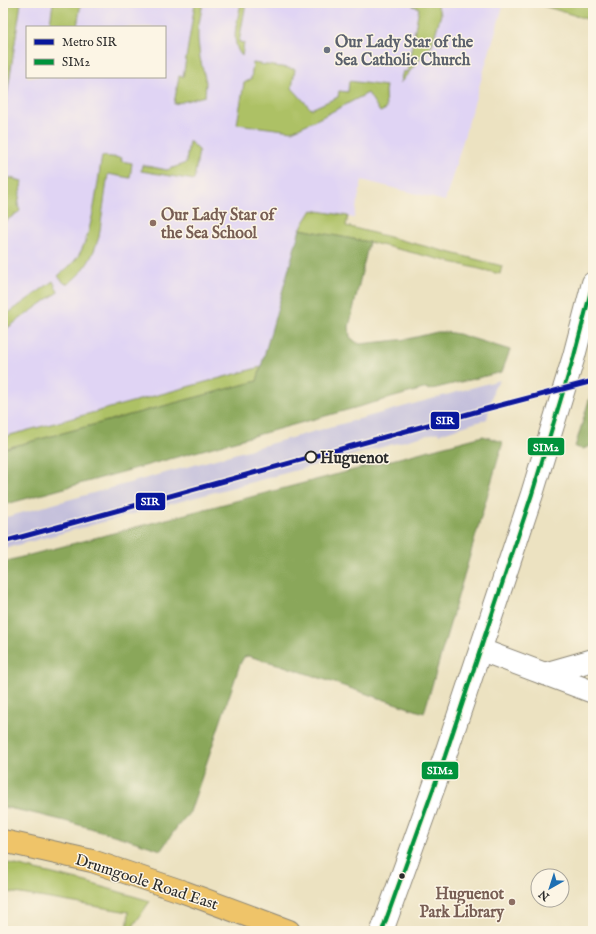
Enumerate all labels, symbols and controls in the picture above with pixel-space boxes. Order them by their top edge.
legend [26,26,166,78]
place label: Our Lady Star of the Sea Catholic Church [335,33,474,71]
text: Metro SIR [62,35,118,50]
marker: Our Lady Star of the Sea Catholic Church [322,45,332,55]
text: SIM2 [62,55,91,70]
place label: Our Lady Star of the Sea School [160,206,278,244]
marker: Our Lady Star of the Sea School [148,218,158,228]
line badge: SIR [430,411,460,430]
text: SIR [436,414,455,428]
line badge: SIM2 [527,437,565,456]
text: SIM2 [533,441,560,455]
place label: Huguenot [320,449,389,469]
marker: Huguenot [304,450,318,464]
line badge: SIR [135,492,166,511]
text: SIR [141,495,160,509]
line badge: SIM2 [421,761,459,780]
text: SIM2 [427,764,454,778]
street label: Drumgoole Road East [72,850,221,916]
north arrow [530,868,570,908]
unlabelled marker [397,871,407,881]
place label: Huguenot Park Library [419,885,505,923]
text: N [536,886,553,904]
marker: Huguenot Park Library [507,897,517,907]

